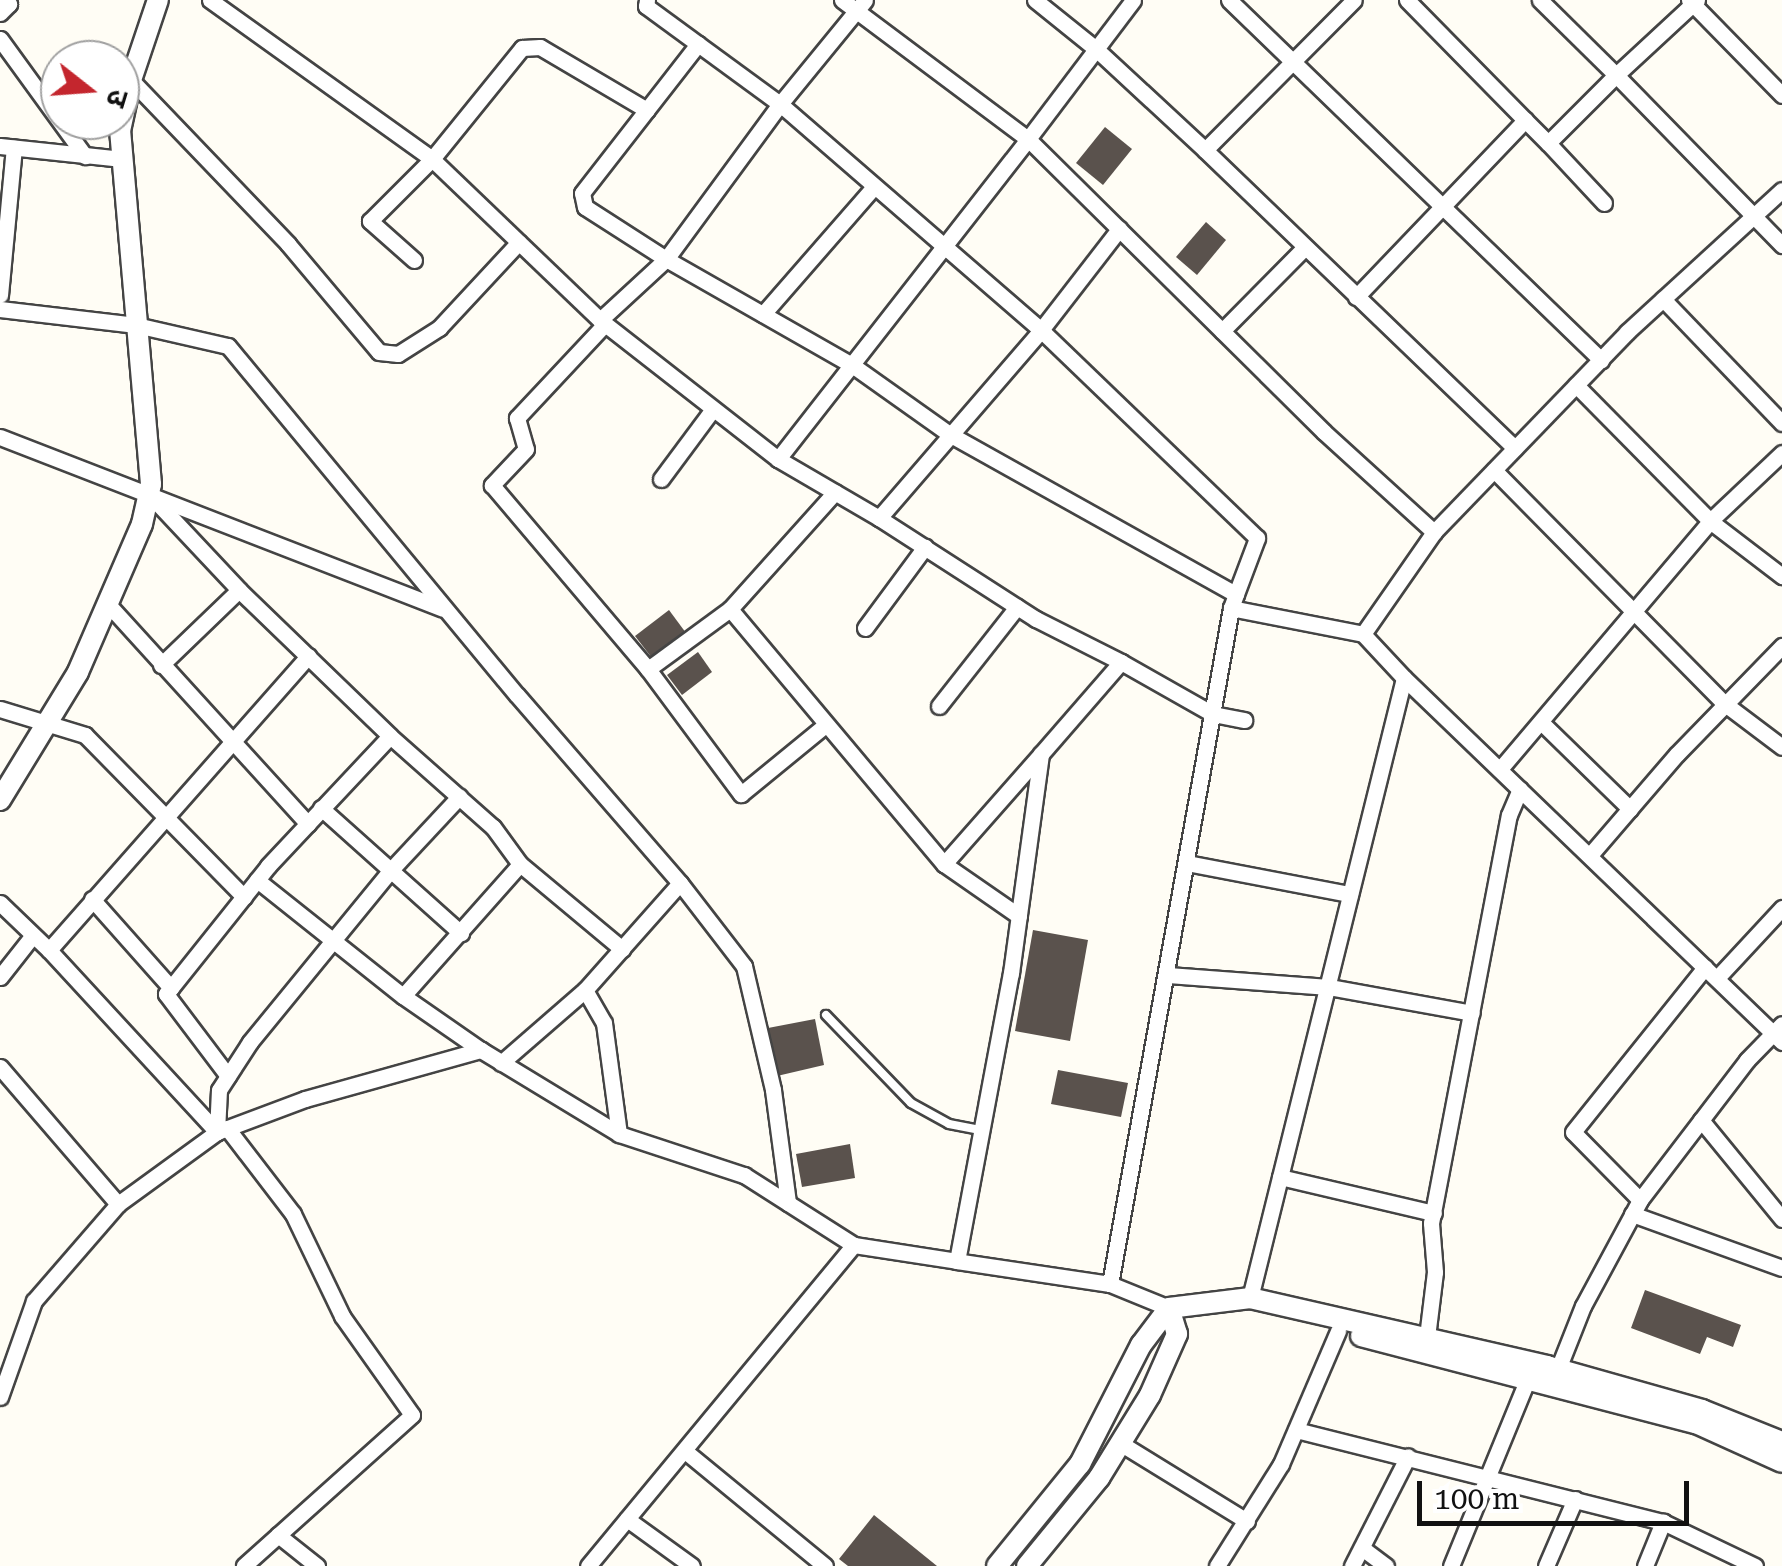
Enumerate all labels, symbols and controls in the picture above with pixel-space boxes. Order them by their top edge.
north arrow [40,40,140,140]
text: उ [99,86,135,111]
scale bar [1422,1461,1694,1523]
text: 100 m [1434,1481,1519,1516]

